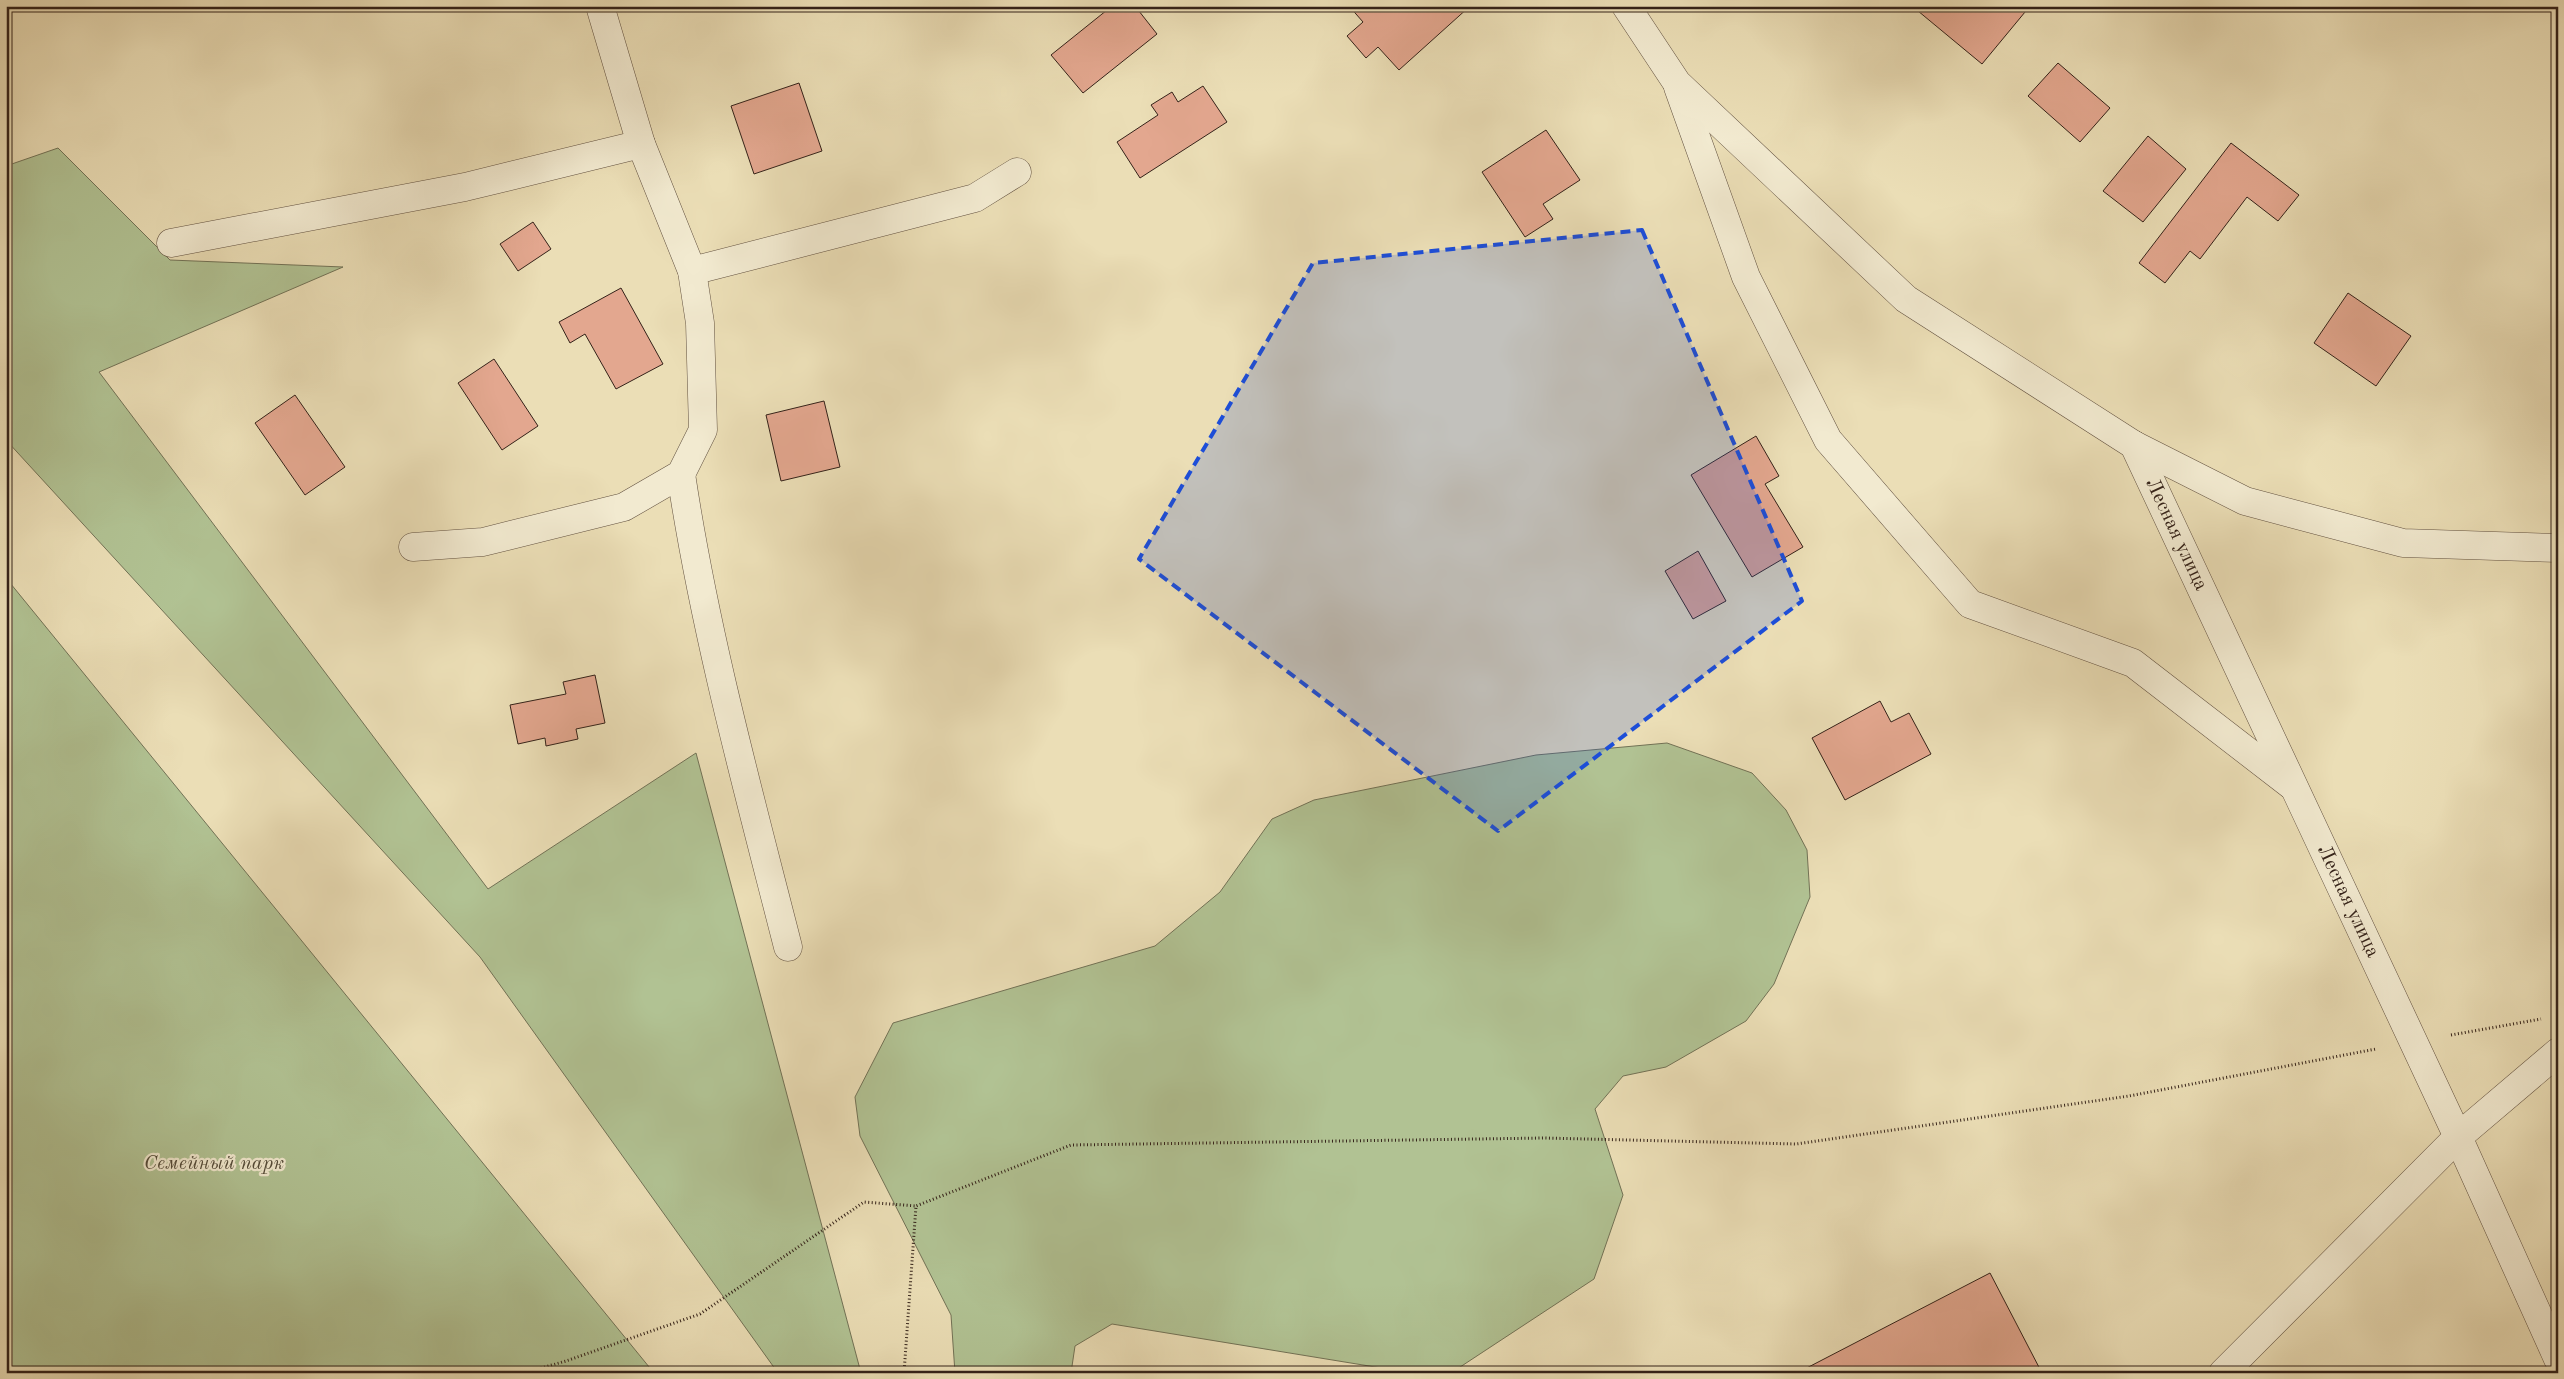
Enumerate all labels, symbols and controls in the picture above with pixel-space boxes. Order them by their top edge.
street label: Лесная улица [2141,475,2211,594]
street label: Лесная улица [2313,842,2383,961]
park label: Семейный парк [144,1154,284,1174]

